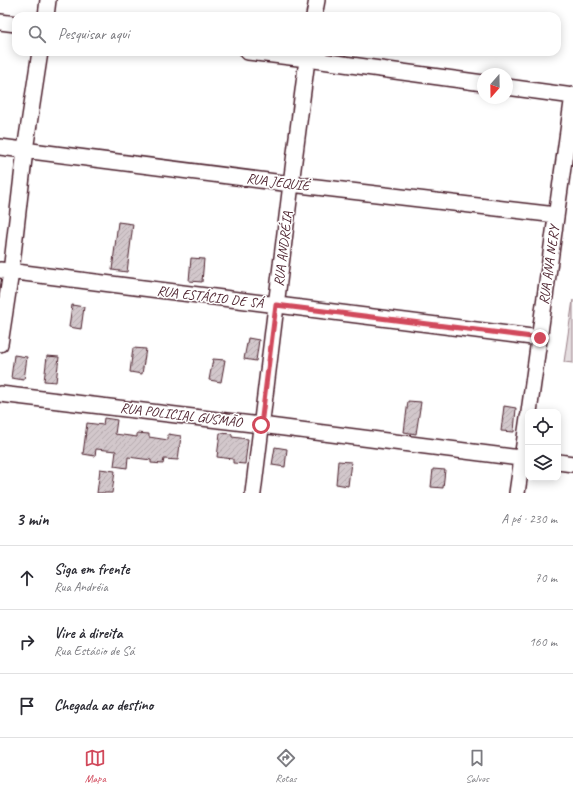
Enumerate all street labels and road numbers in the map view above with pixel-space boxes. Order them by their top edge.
street label: RUA JEQUIÉ [245,170,312,194]
street label: RUA ANDRÉIA [270,210,296,287]
street label: RUA ANA NERY [535,223,563,306]
street label: RUA ESTÁCIO DE SÁ [156,282,266,312]
street label: RUA POLICIAL GUSMÃO [119,399,245,431]

